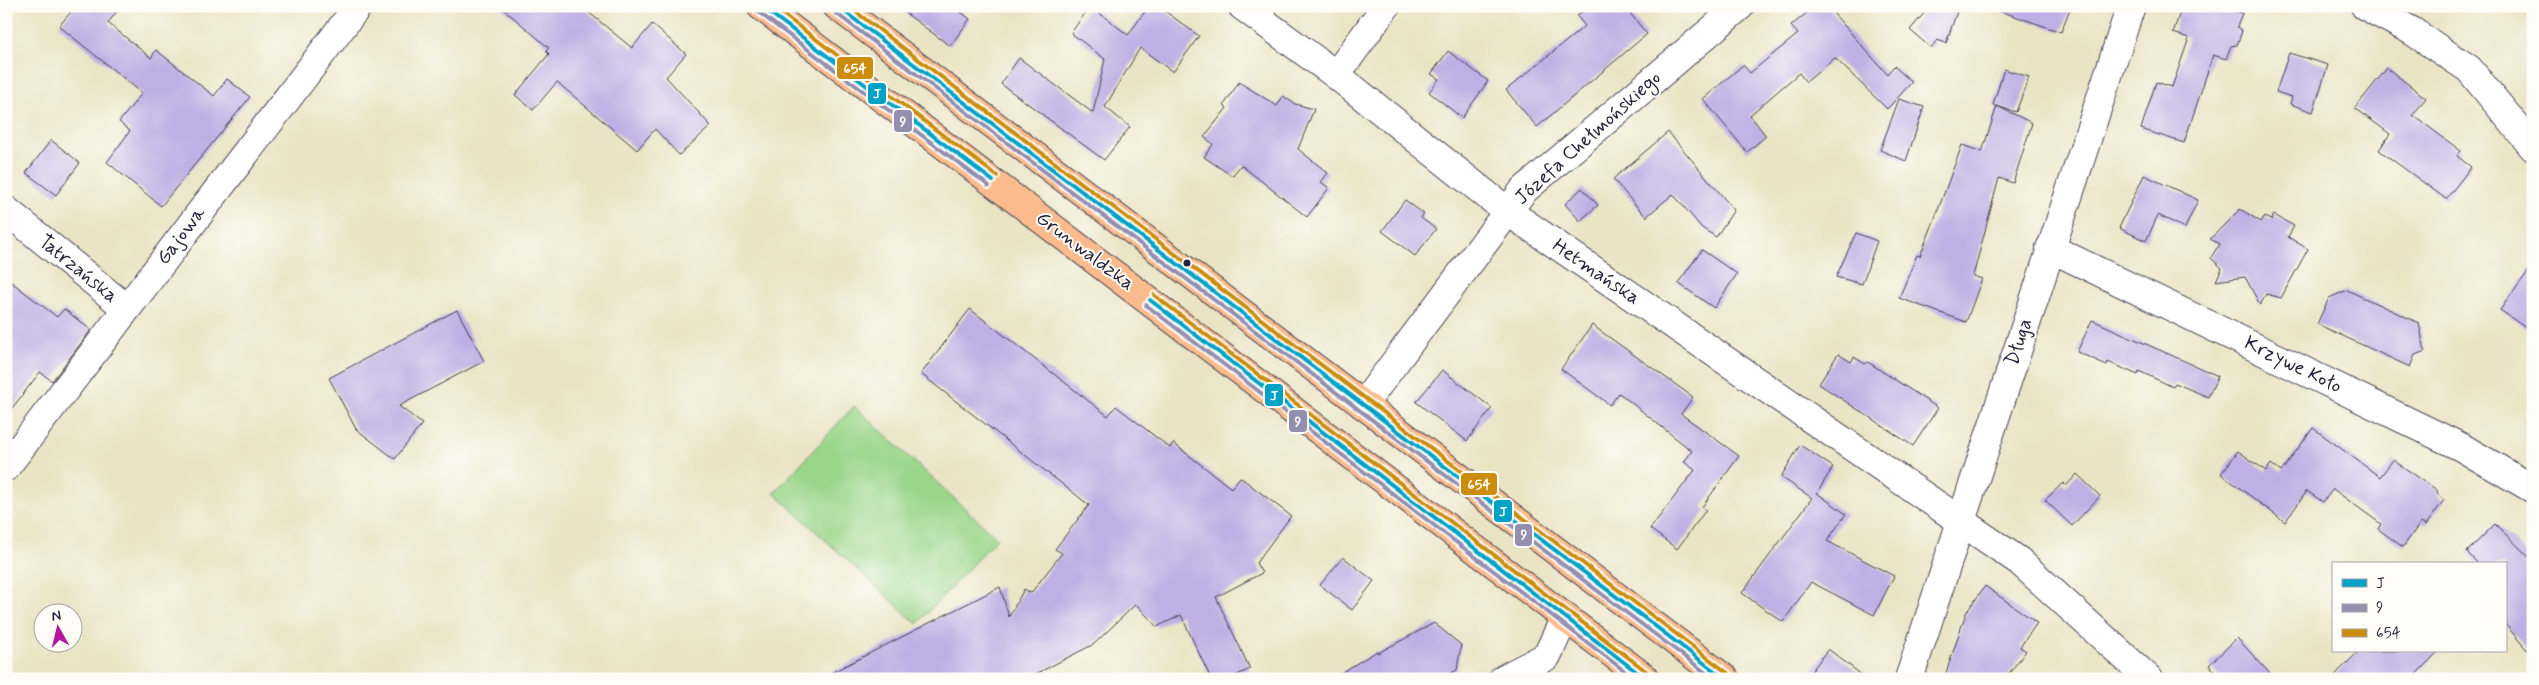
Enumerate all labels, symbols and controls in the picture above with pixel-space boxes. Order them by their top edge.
line badge: 654 [836,56,874,80]
text: 654 [844,60,867,78]
street label: Józefa Chełmońskiego [1509,65,1668,212]
line badge: J [867,82,887,105]
text: J [873,85,881,103]
line badge: 9 [893,109,913,133]
text: 9 [900,113,907,131]
street label: Gajowa [150,201,212,271]
street label: Grunwaldzka [1030,205,1140,297]
street label: Tatrzańska [33,229,123,309]
street label: Hetmańska [1547,233,1645,311]
unlabelled marker [1182,258,1192,268]
street label: Długa [1999,315,2039,369]
street label: Krzywe Koło [2240,330,2346,400]
line badge: J [1264,383,1284,407]
text: J [1270,387,1278,405]
line badge: 9 [1288,409,1308,433]
text: 9 [1295,413,1302,431]
line badge: 654 [1460,472,1498,496]
text: 654 [1468,476,1491,494]
line badge: J [1493,499,1513,523]
text: J [1499,503,1507,521]
line badge: 9 [1514,523,1533,547]
text: 9 [1521,526,1528,544]
legend [2332,562,2506,652]
text: J [2376,574,2385,594]
text: 9 [2376,598,2383,618]
north arrow [32,602,82,652]
text: N [50,607,62,626]
text: 654 [2376,624,2401,644]

